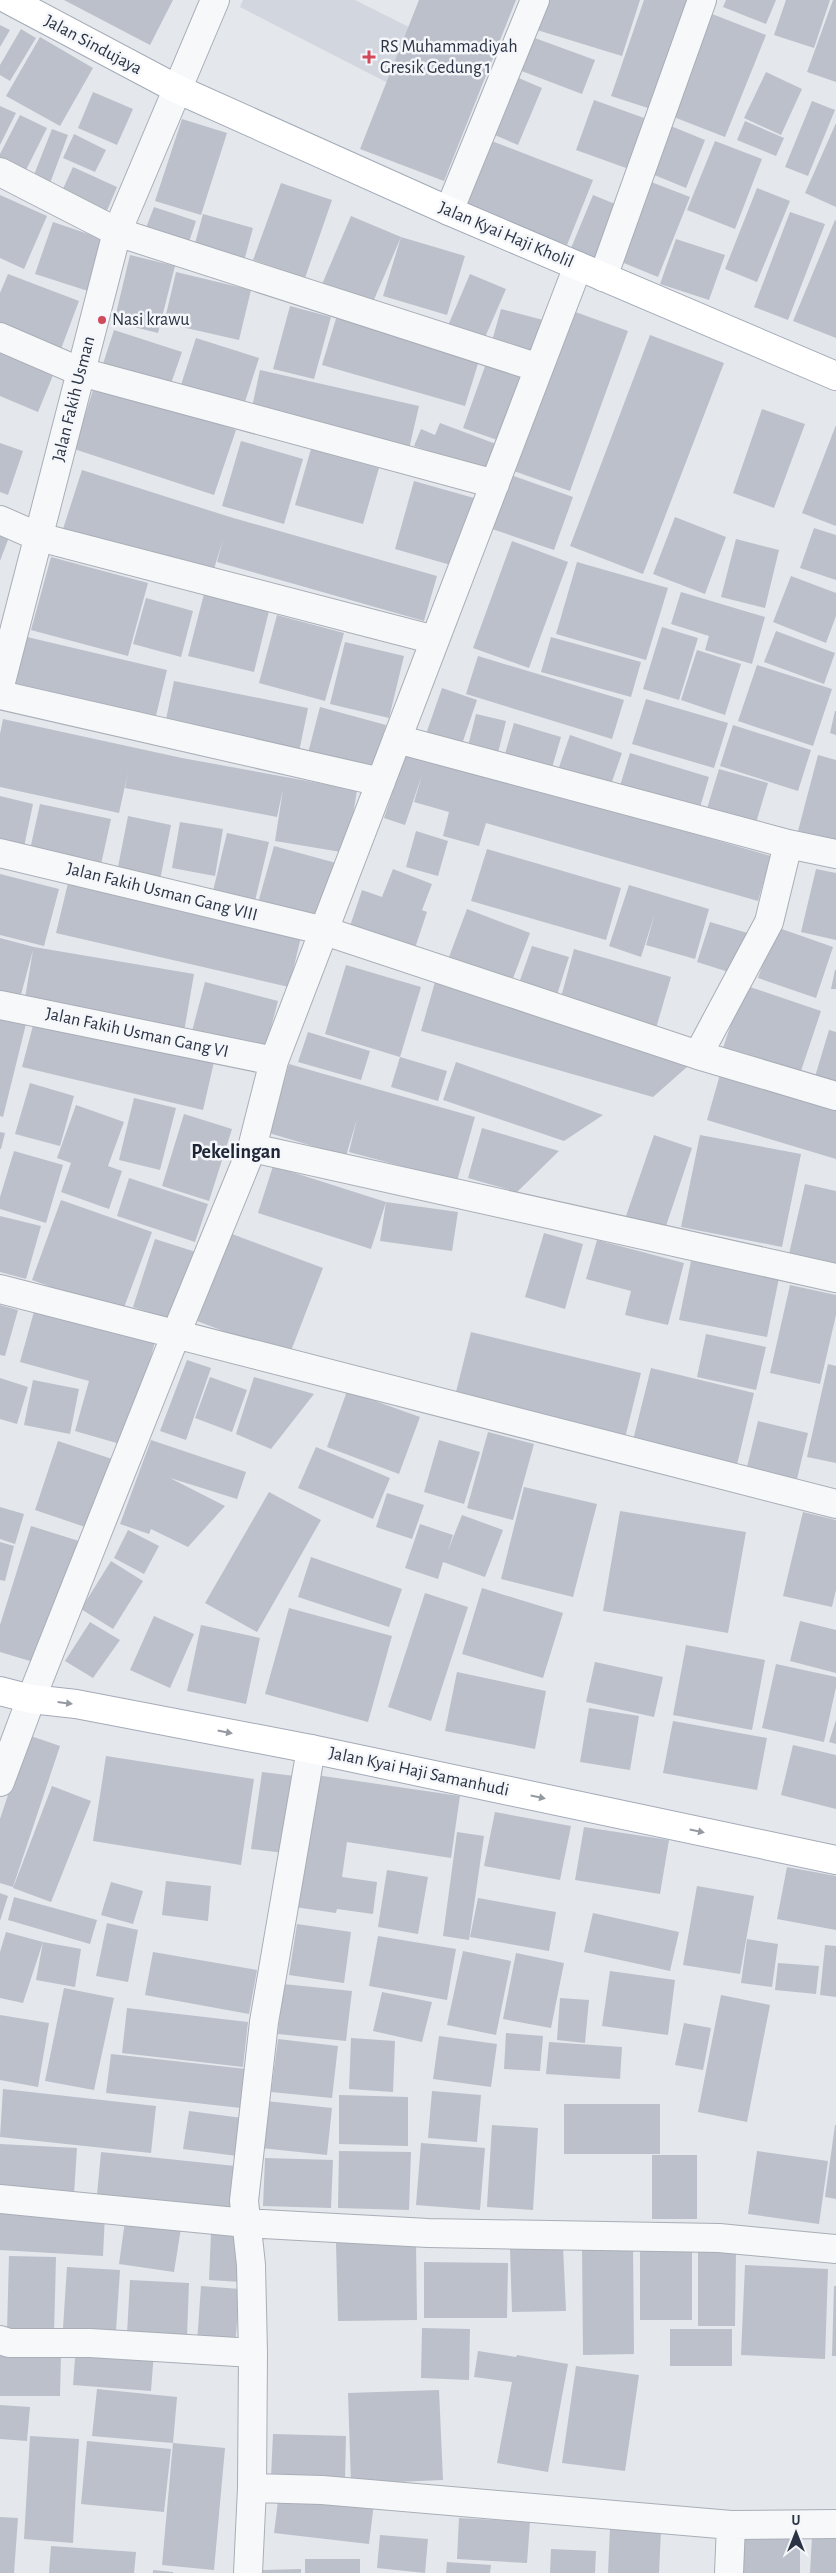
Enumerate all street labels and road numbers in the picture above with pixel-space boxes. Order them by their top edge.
street label: Jalan Sindujaya [41,12,145,78]
street label: Jalan Kyai Haji Kholil [436,198,576,272]
street label: Jalan Fakih Usman [50,334,98,464]
street label: Jalan Fakih Usman Gang VIII [65,860,259,924]
street label: Jalan Fakih Usman Gang VI [44,1005,230,1061]
street label: Jalan Kyai Haji Samanhudi [327,1744,511,1800]

